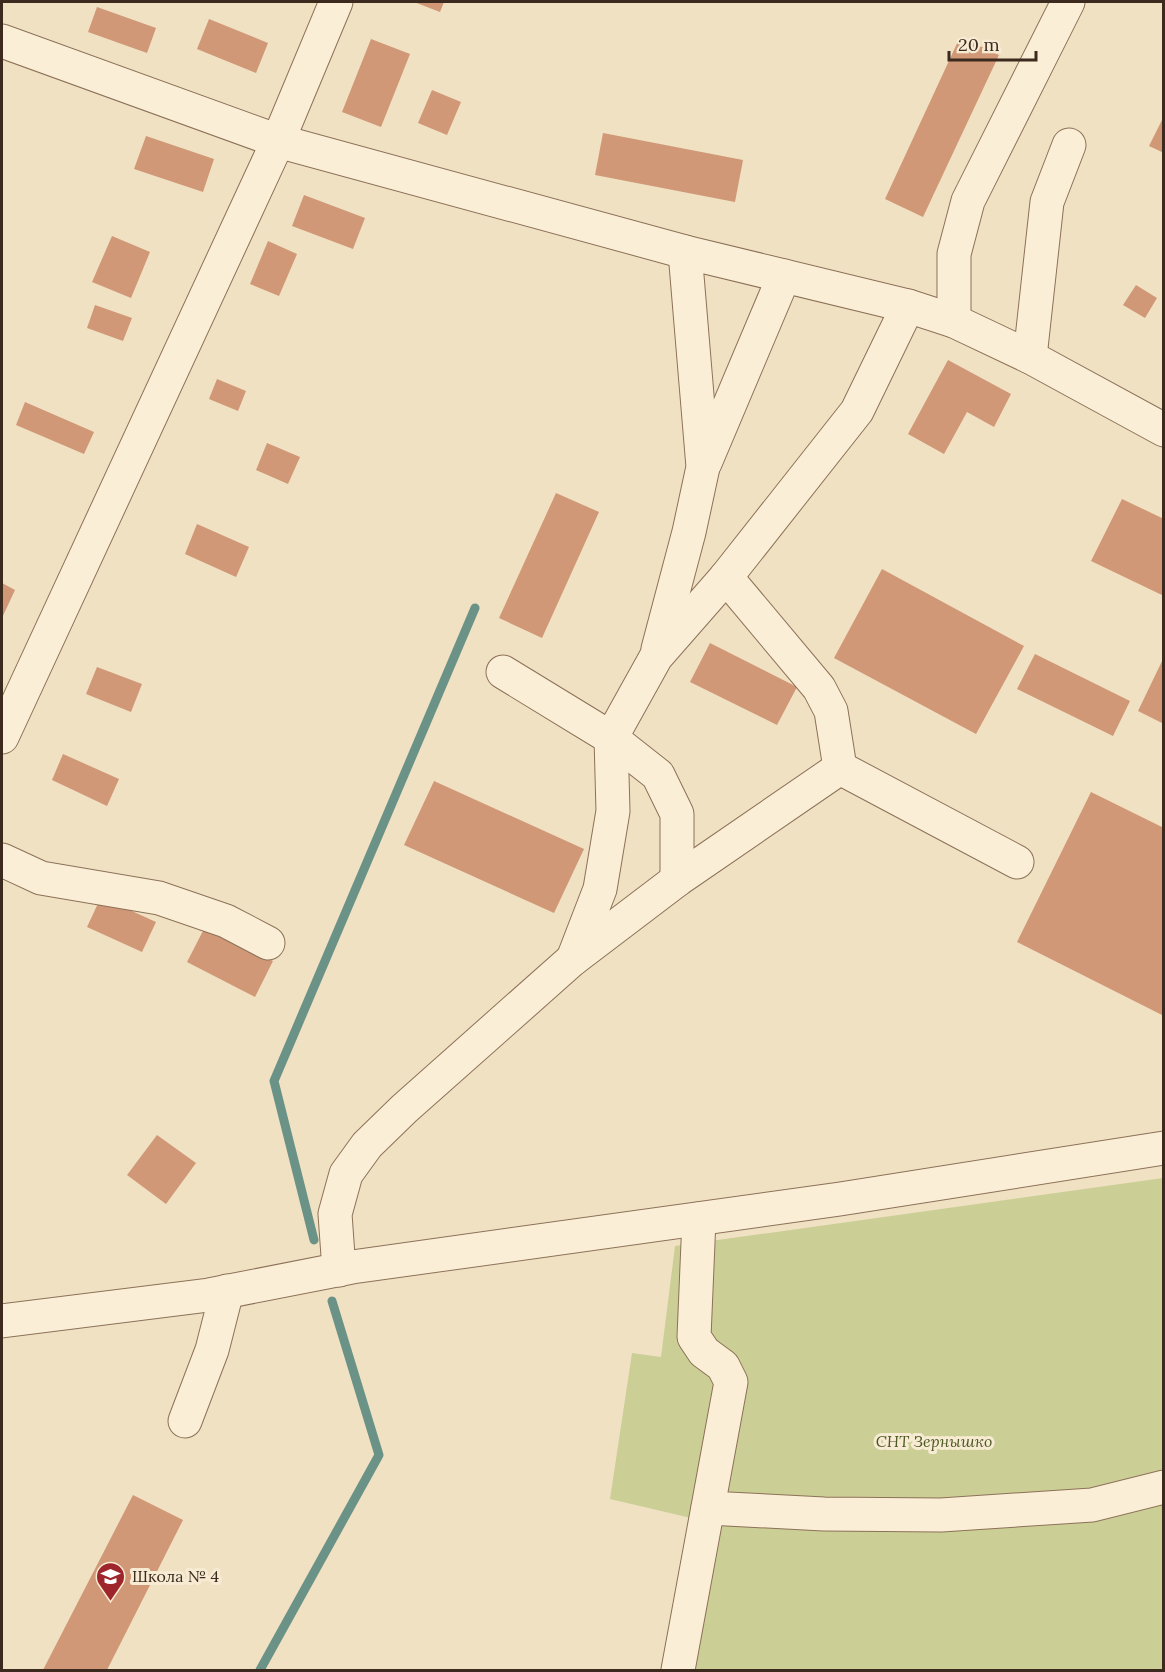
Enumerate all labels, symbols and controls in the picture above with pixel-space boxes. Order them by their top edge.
scale bar [949,24,1036,62]
text: 20 m [958,33,1000,56]
park label: СНТ Зернышко [876,1431,992,1451]
school or university icon: Школа № 4 [95,1560,127,1602]
place label: Школа № 4 [132,1566,219,1586]

